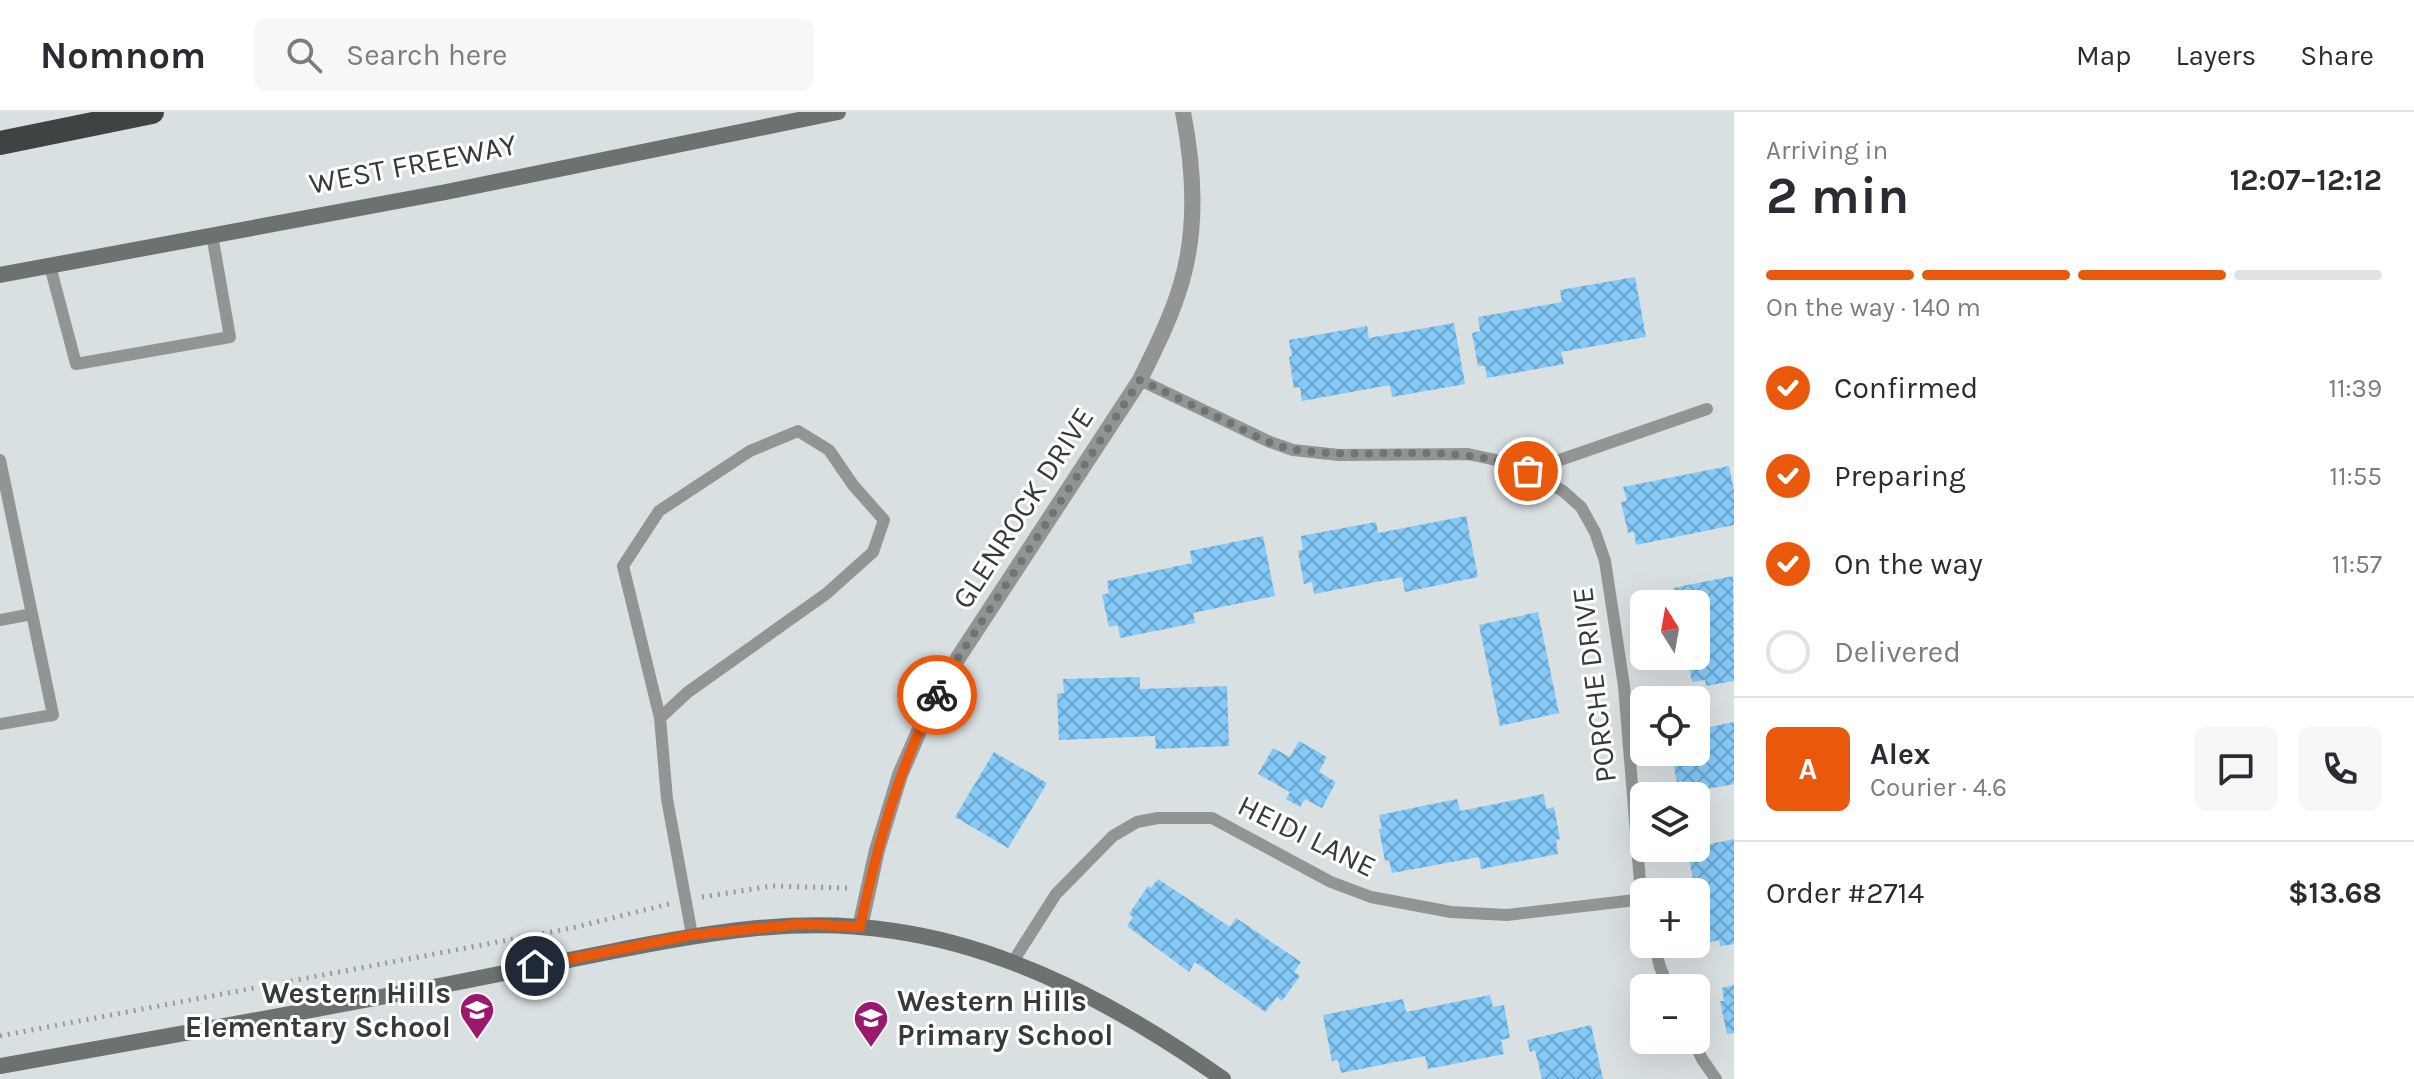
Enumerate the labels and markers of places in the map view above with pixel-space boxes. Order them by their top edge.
pin [1494,437,1562,505]
pin [501,932,569,1000]
place label: Western Hills Elementary School [185,975,451,1045]
place label: Western Hills Primary School [897,983,1113,1053]
school or university icon: Western Hills Elementary School [458,991,496,1041]
school or university icon: Western Hills Primary School [852,999,890,1049]

